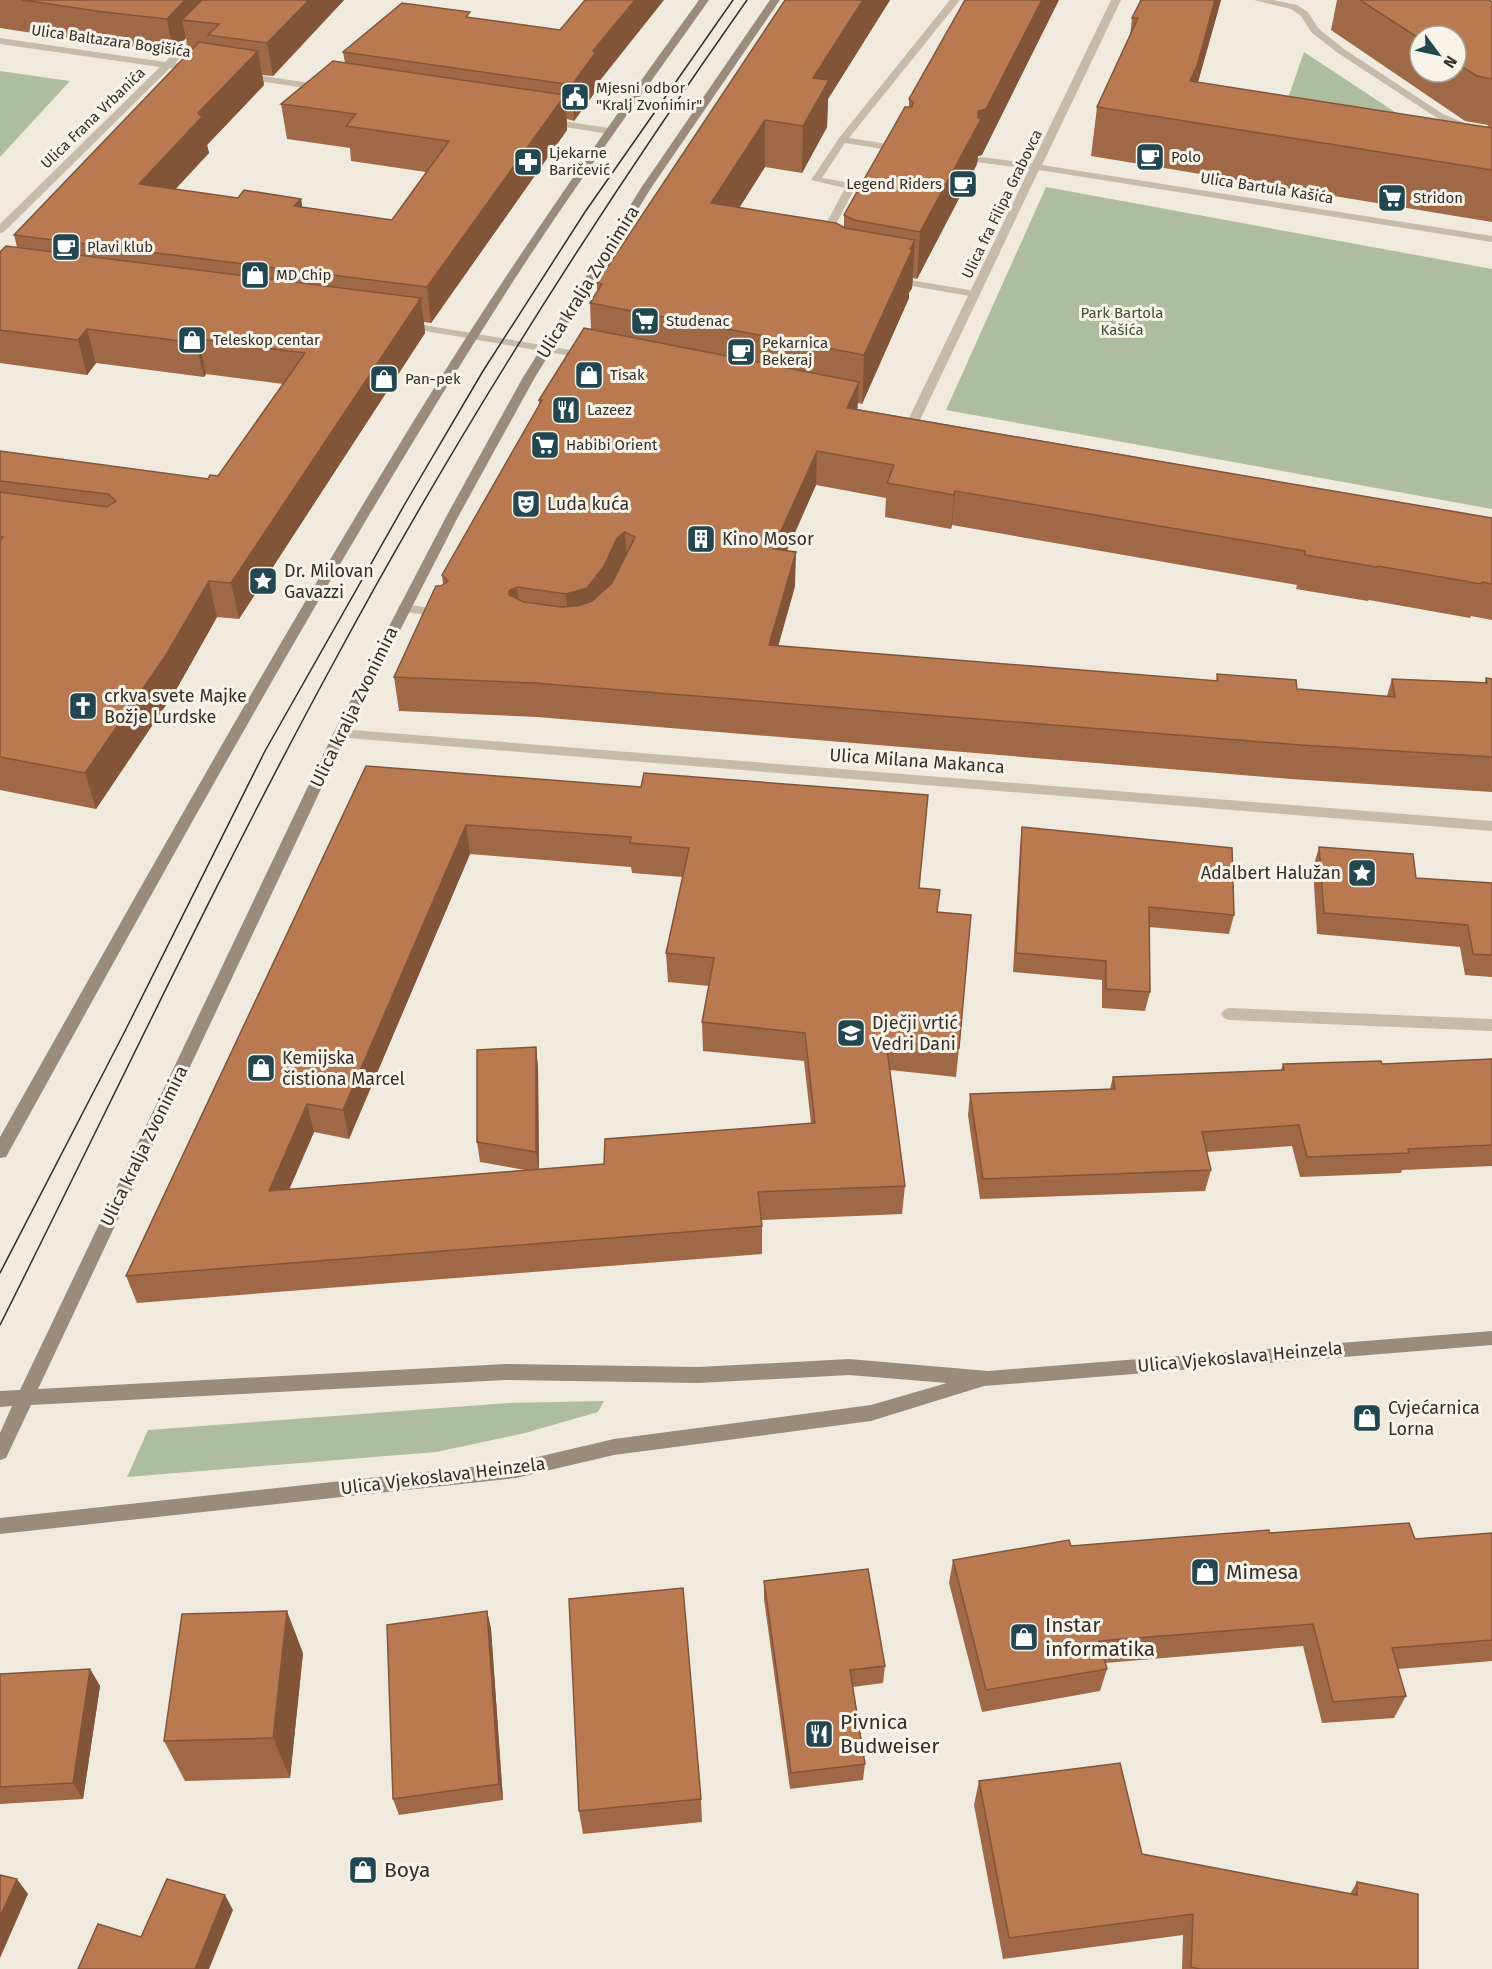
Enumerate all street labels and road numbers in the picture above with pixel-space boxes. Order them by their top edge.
street label: Ulica Baltazara Bogišića [30,21,192,61]
street label: Ulica Frana Vrbanića [37,64,149,172]
street label: Ulica fra Filipa Grabovca [958,126,1046,282]
street label: Ulica Bartula Kašića [1199,169,1335,207]
street label: Ulica kralja Zvonimira [532,202,644,362]
street label: Ulica kralja Zvonimira [306,623,402,791]
street label: Ulica Milana Makanca [829,744,1005,778]
street label: Ulica kralja Zvonimira [96,1062,192,1230]
street label: Ulica Vjekoslava Heinzela [1136,1337,1344,1377]
street label: Ulica Vjekoslava Heinzela [339,1453,547,1499]

